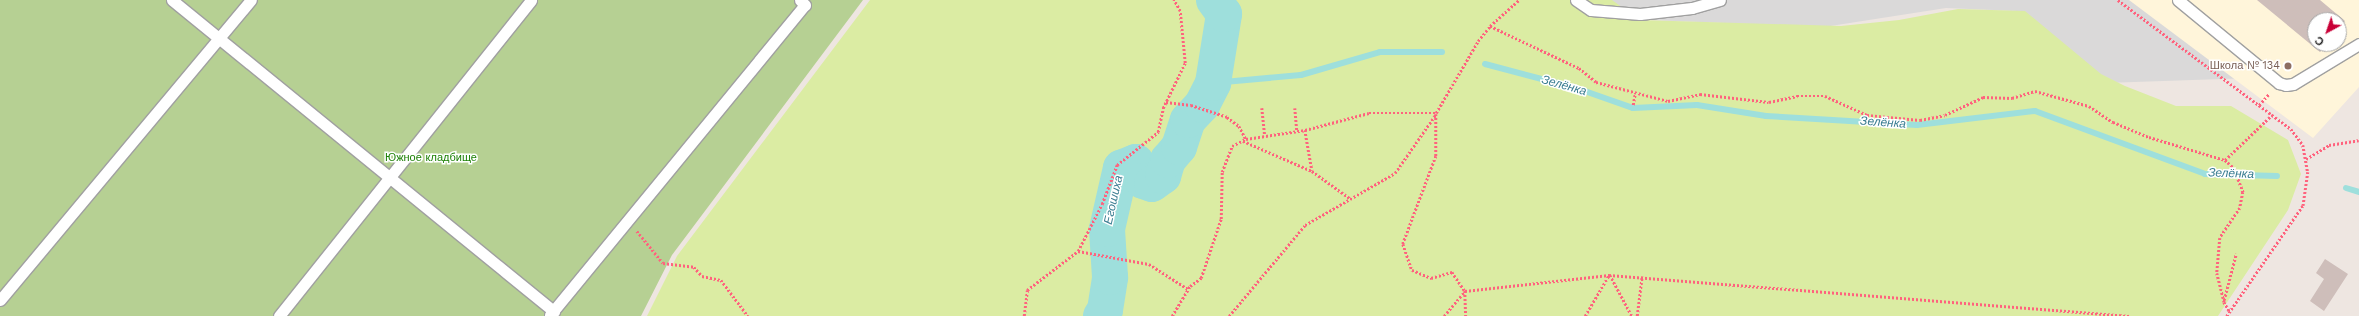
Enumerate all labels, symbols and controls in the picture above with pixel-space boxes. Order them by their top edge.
north arrow [2307,12,2347,52]
text: С [2312,33,2327,48]
place label: Школа № 134 [2210,59,2280,73]
marker: Школа № 134 [2283,61,2293,71]
water label: Зелёнка [1540,73,1588,99]
water label: Зелёнка [1860,114,1906,132]
park label: Южное кладбище [385,151,477,165]
water label: Зелёнка [2208,166,2254,182]
water label: Егошиха [1101,174,1127,226]

